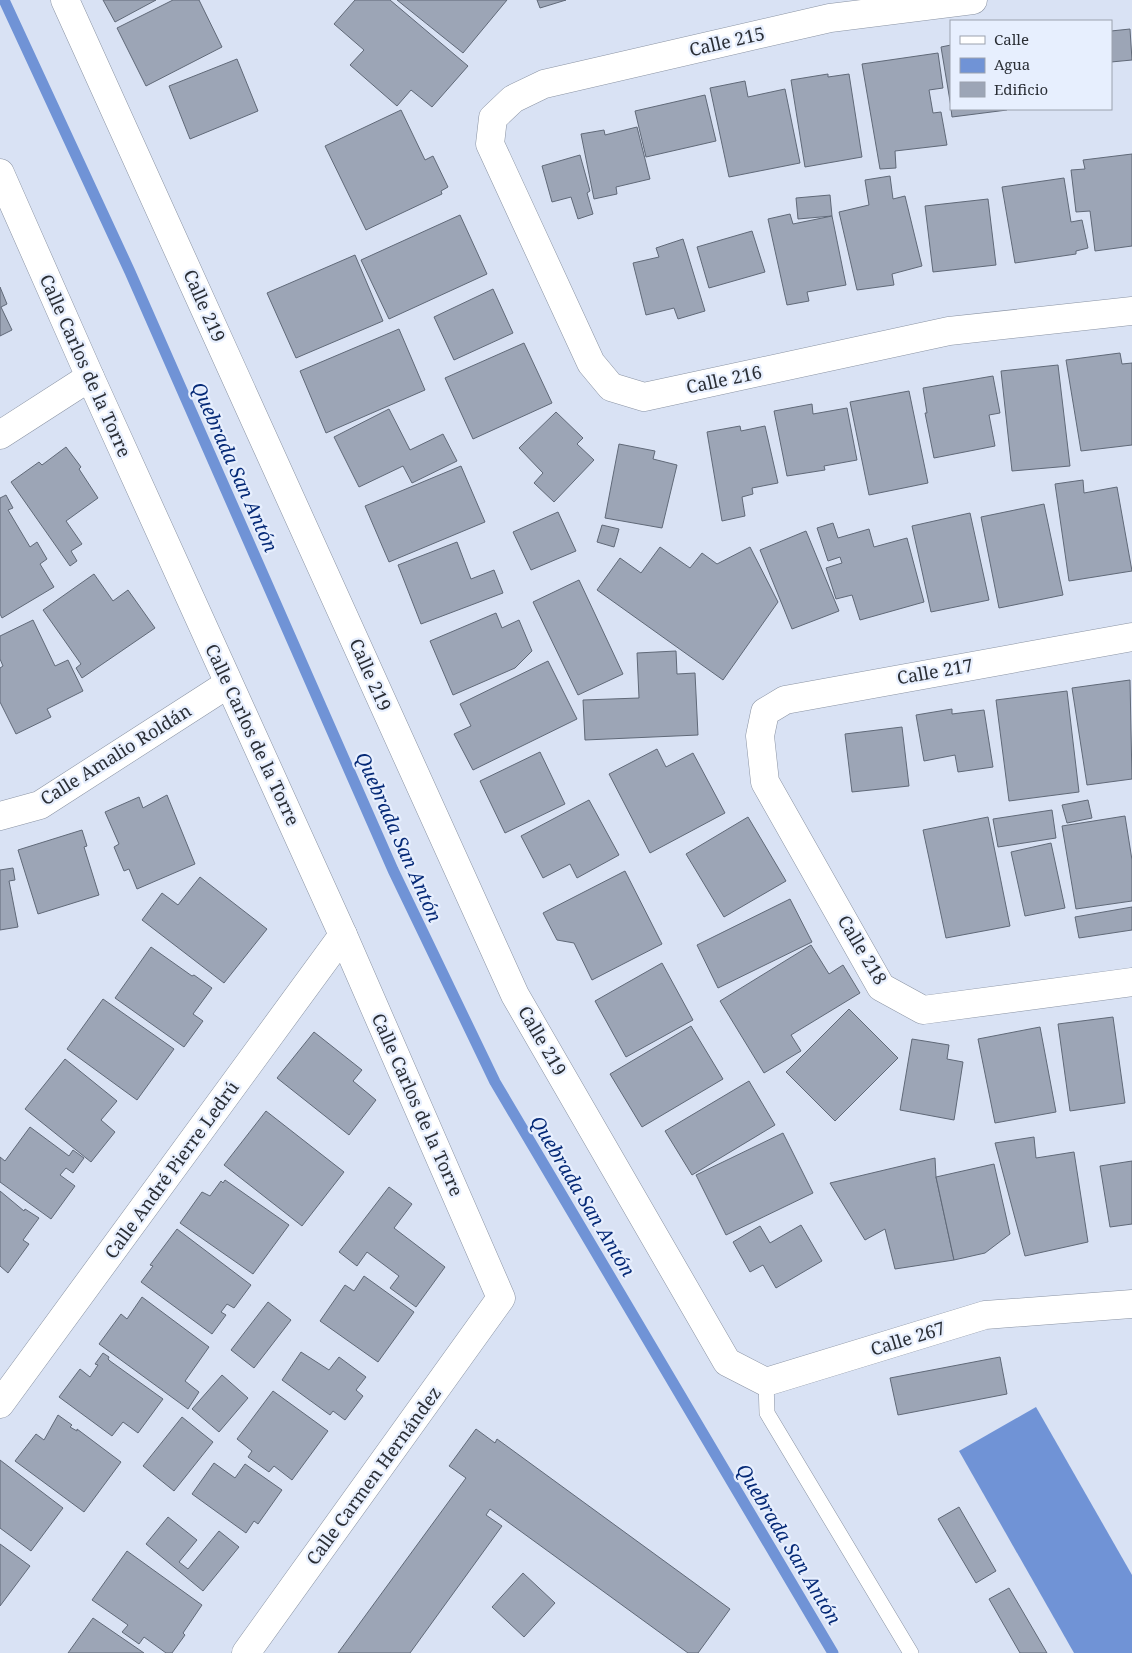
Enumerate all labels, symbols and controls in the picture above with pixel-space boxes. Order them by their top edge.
legend [950,20,1112,110]
street label: Calle 215 [687,21,767,61]
text: Calle [994,29,1029,49]
text: Agua [994,54,1030,74]
text: Edificio [994,79,1048,99]
street label: Calle 219 [178,266,232,346]
street label: Calle Carlos de la Torre [35,270,137,461]
street label: Calle 216 [684,359,764,399]
water label: Quebrada San Antón [186,378,284,557]
street label: Calle 219 [344,635,398,715]
street label: Calle Carlos de la Torre [200,640,306,829]
street label: Calle 217 [895,653,975,690]
street label: Calle Amalio Roldán [36,698,196,810]
water label: Quebrada San Antón [350,748,448,927]
street label: Calle 218 [833,910,893,989]
street label: Calle 219 [513,1001,572,1080]
street label: Calle Carlos de la Torre [367,1009,469,1200]
street label: Calle André Pierre Ledrú [99,1075,244,1263]
water label: Quebrada San Antón [525,1111,642,1282]
street label: Calle 267 [867,1315,948,1361]
street label: Calle Carmen Hernández [300,1381,446,1569]
water label: Quebrada San Antón [731,1459,848,1630]

